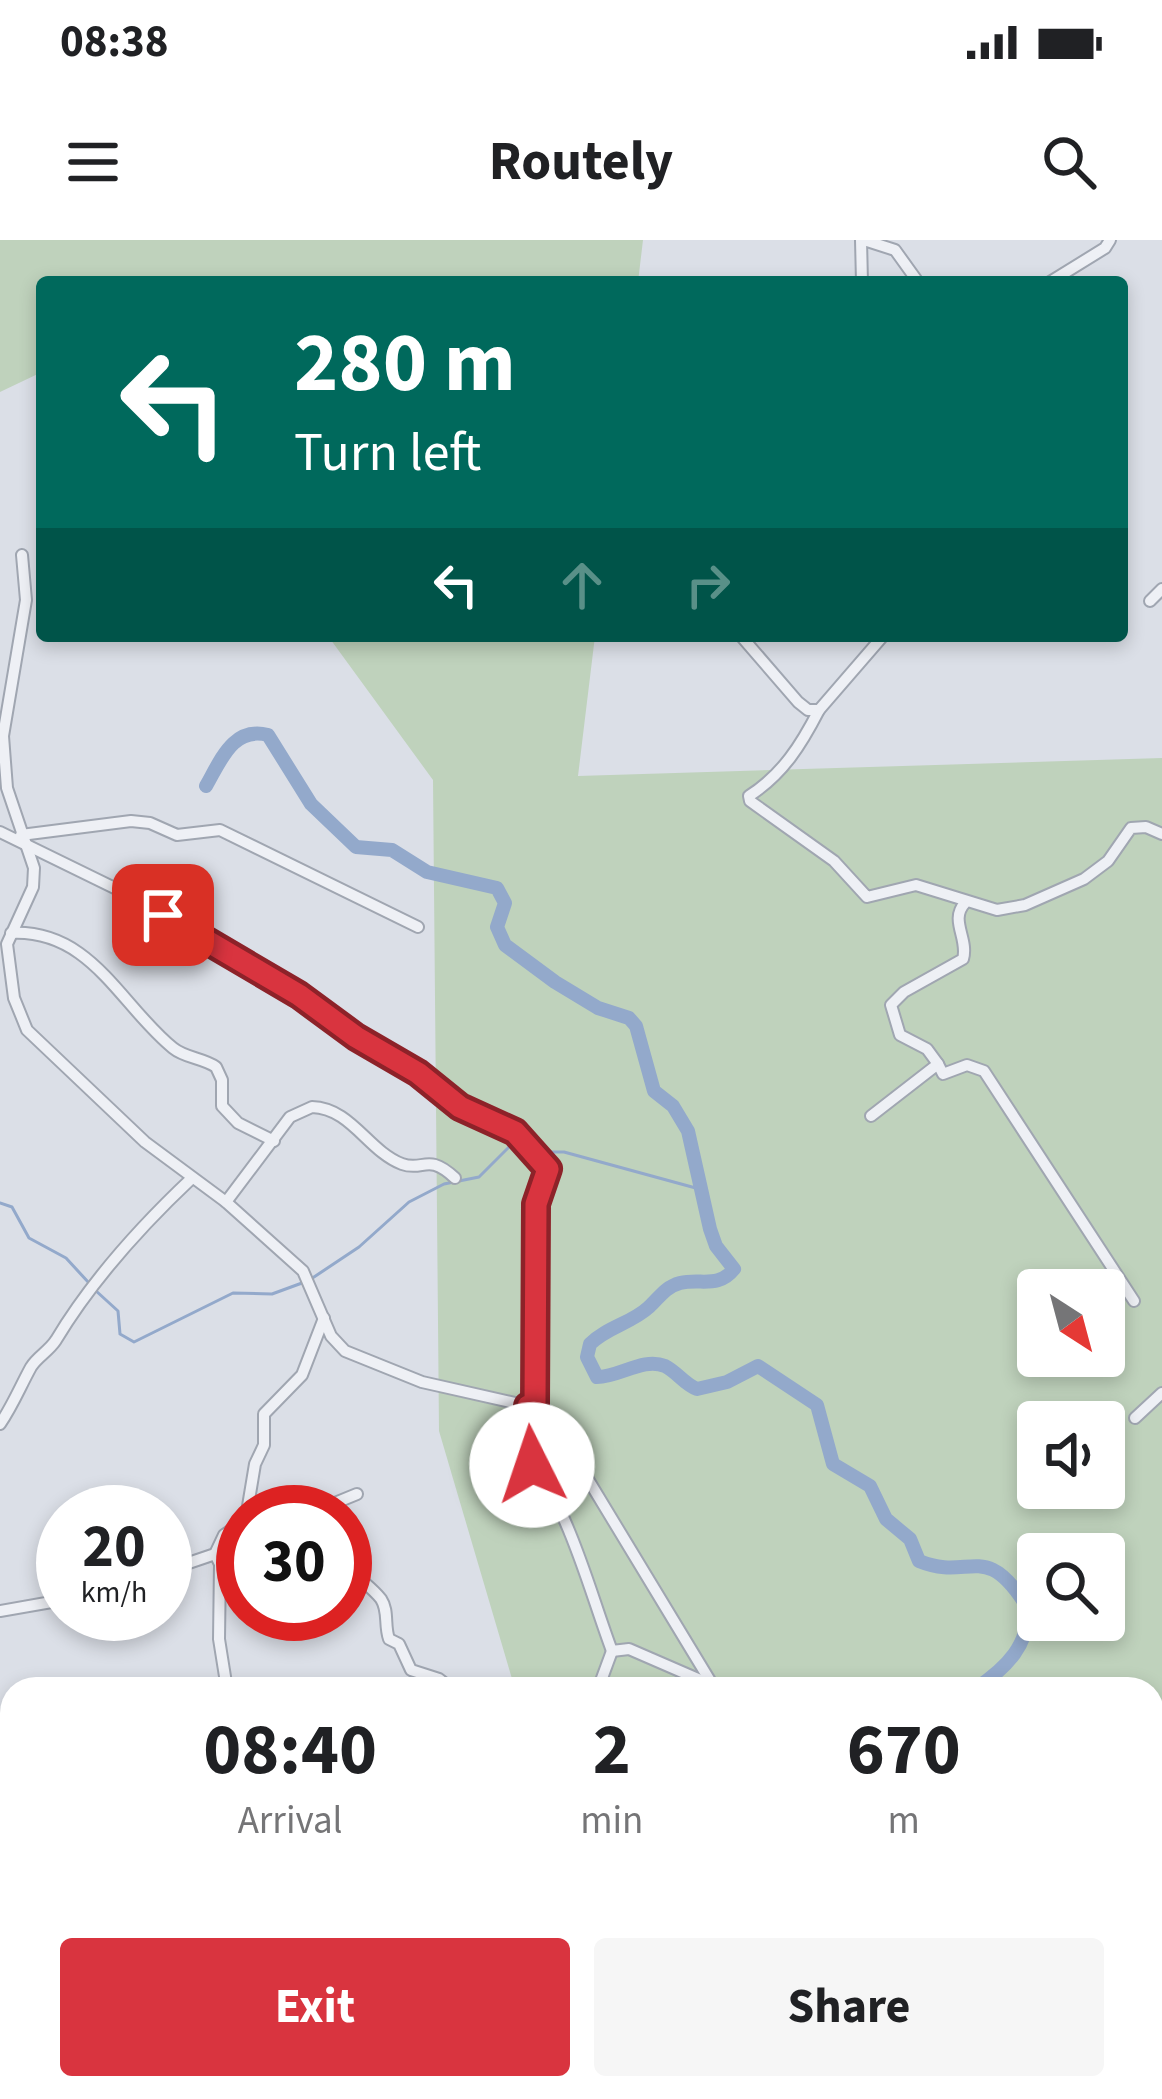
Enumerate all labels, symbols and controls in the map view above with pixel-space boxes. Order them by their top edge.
text: 08:38 [60,10,169,74]
text: Routely [489,124,673,201]
icon: menu [60,129,126,195]
icon: search [1036,129,1102,195]
text: 280 m [294,304,516,424]
icon: left [96,324,252,480]
text: Turn left [294,415,481,492]
icon: left [423,552,489,618]
icon: ahead [549,552,615,618]
icon: right [675,552,741,618]
pin [112,864,214,966]
icon: arrive [130,882,196,948]
north arrow [1017,1269,1125,1377]
map controls [1017,1269,1125,1641]
button: sound [1017,1401,1125,1509]
position arrow [469,1402,595,1528]
speed limit sign: 30 [216,1485,372,1641]
text: 20 [82,1505,146,1590]
button: search [1017,1533,1125,1641]
text: km/h [81,1571,147,1614]
text: 08:40 [203,1699,377,1802]
text: 2 [593,1699,631,1802]
text: 670 [847,1699,961,1802]
text: Arrival [238,1793,343,1849]
text: min [580,1793,643,1849]
text: m [888,1793,920,1849]
button: Exit [60,1938,570,2076]
button: Share [594,1938,1104,2076]

